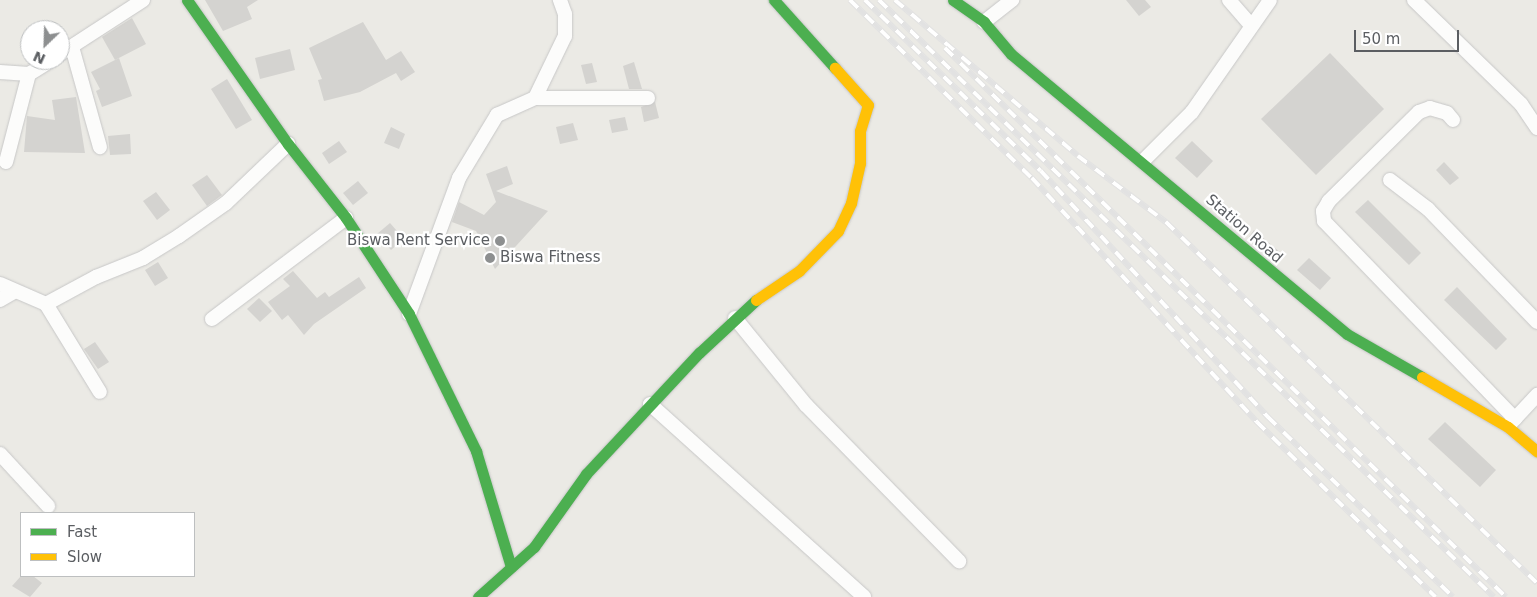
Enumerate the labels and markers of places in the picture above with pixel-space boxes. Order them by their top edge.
place label: Biswa Rent Service [347,232,490,250]
marker: Biswa Rent Service [494,235,506,247]
place label: Biswa Fitness [500,249,600,267]
marker: Biswa Fitness [484,252,496,264]

